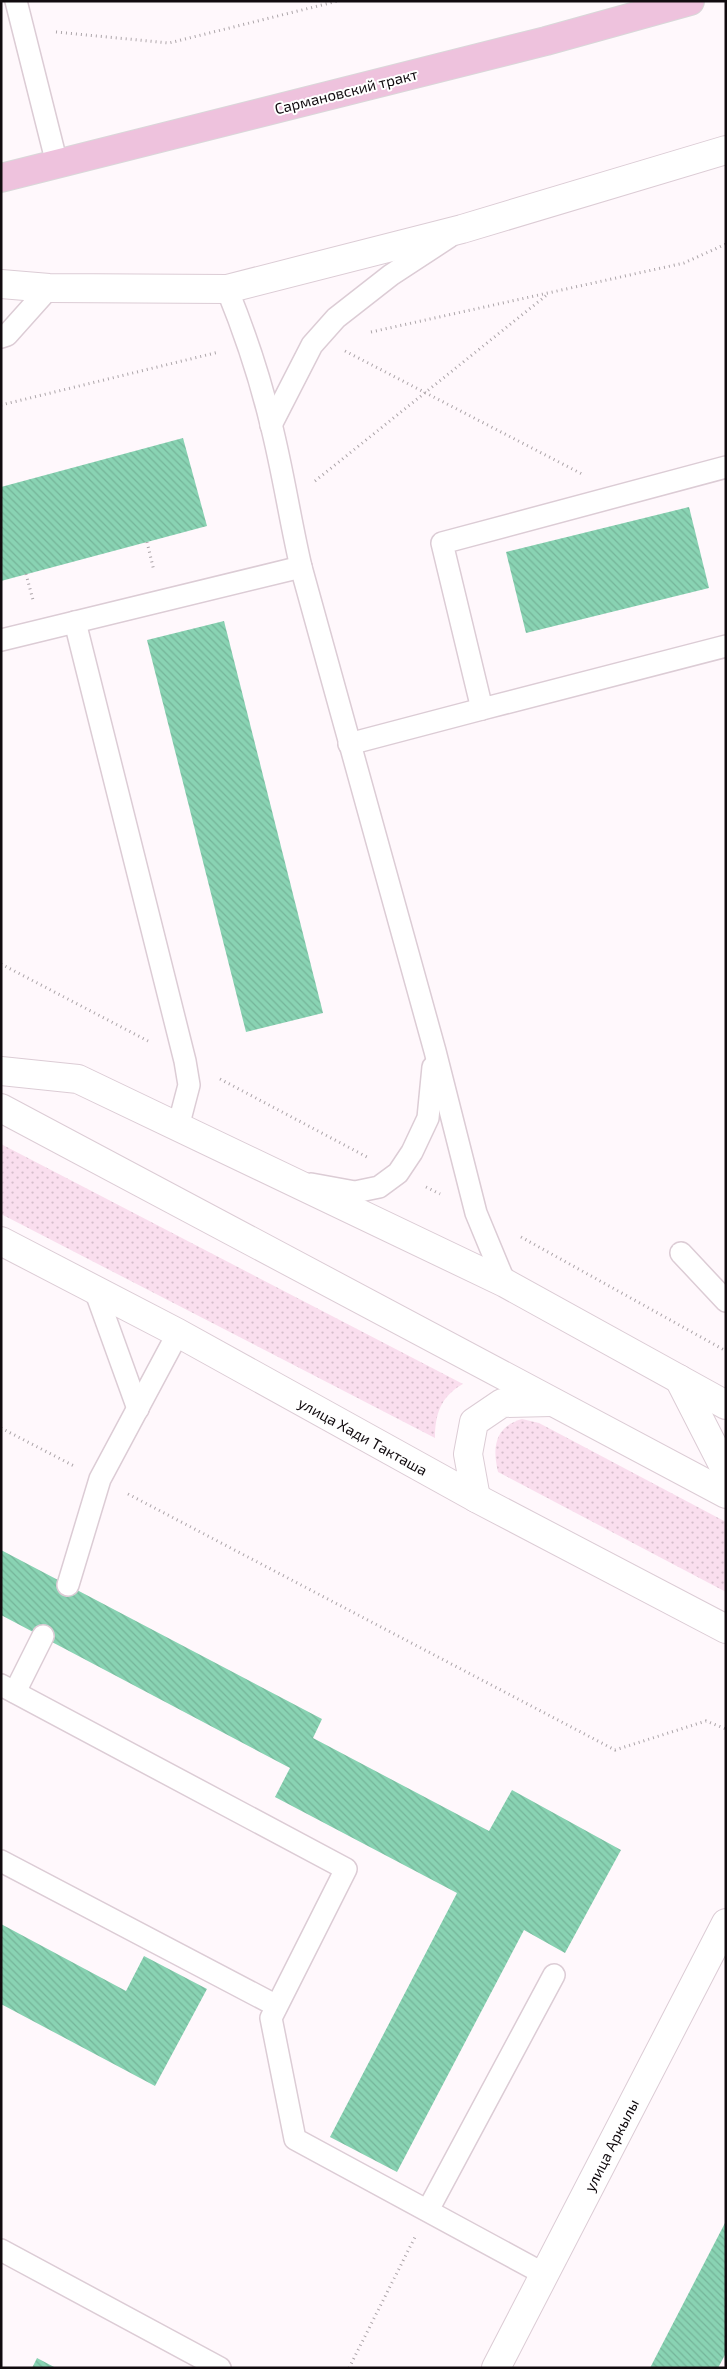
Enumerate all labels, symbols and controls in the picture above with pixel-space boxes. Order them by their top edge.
street label: Сармановский тракт [273,65,419,117]
street label: улица Хади Такташа [295,1393,431,1480]
street label: улица Аркылы [580,2096,643,2195]

